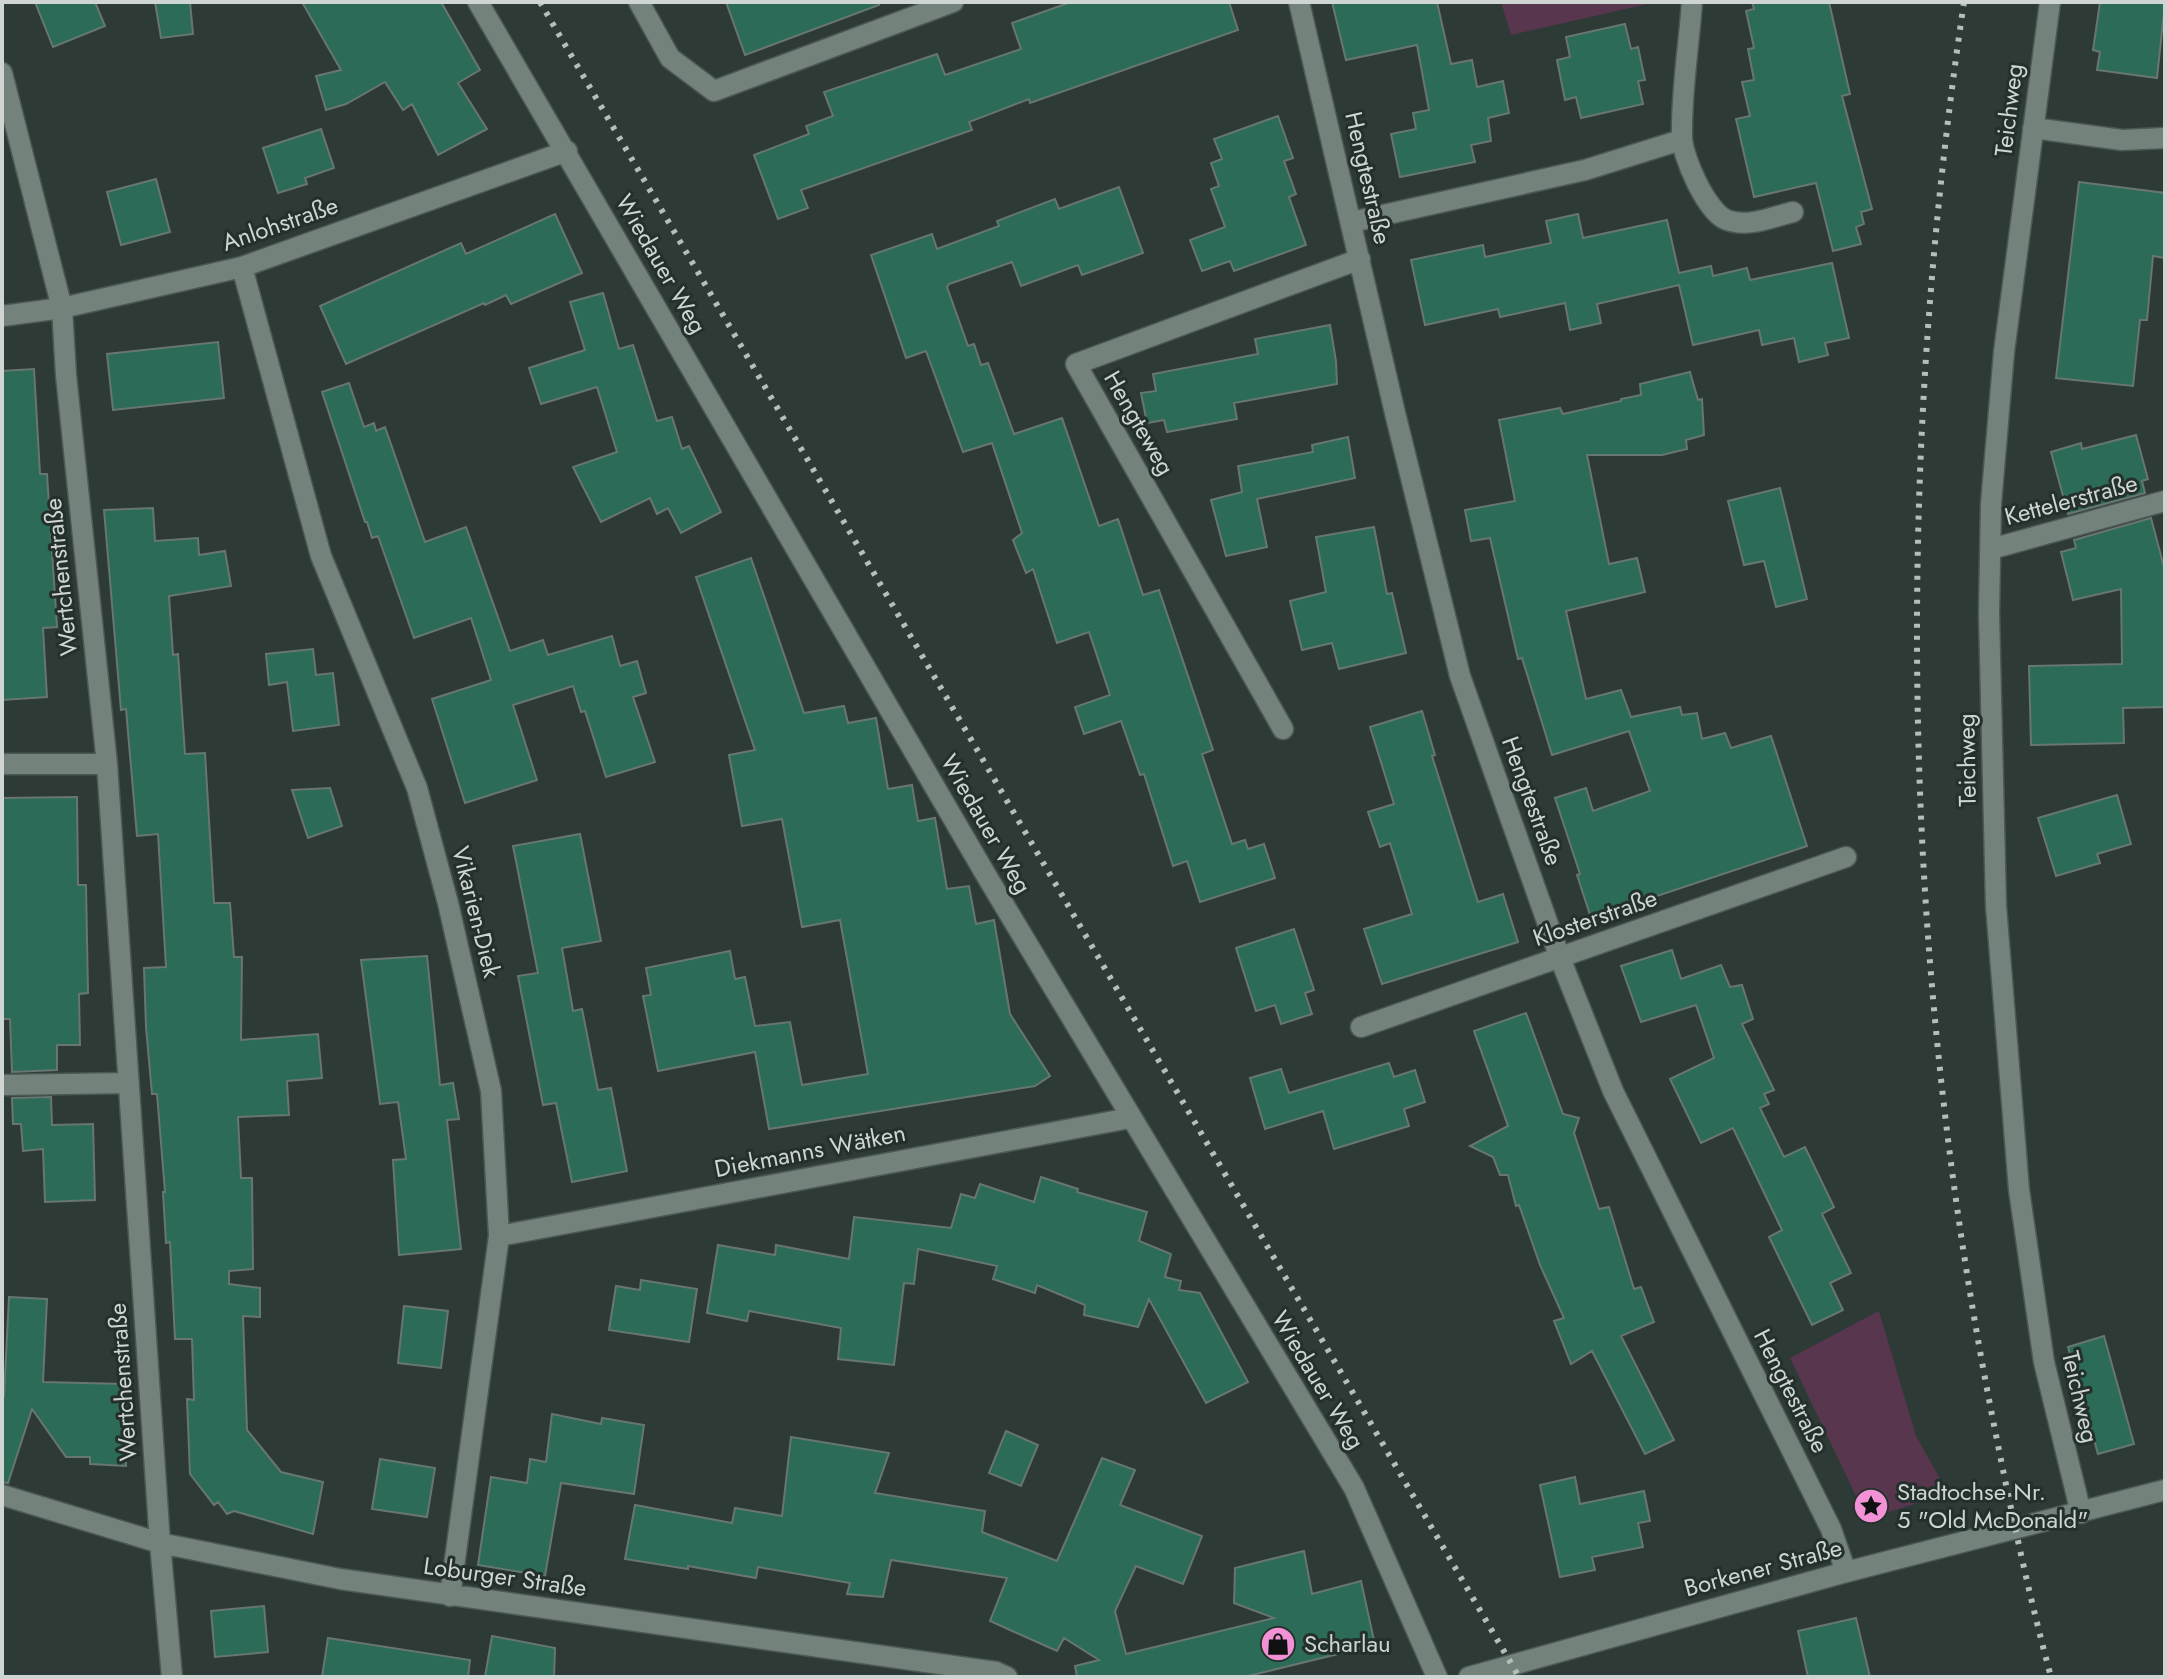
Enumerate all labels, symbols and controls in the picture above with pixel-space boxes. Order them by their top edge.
street label: Teichweg [1985,61,2032,158]
street label: Hengtestraße [1336,108,1401,248]
street label: Anlohstraße [217,187,343,260]
street label: Wiedauer Weg [607,188,716,340]
street label: Hengteweg [1095,364,1183,482]
street label: Kettelerstraße [2000,465,2141,534]
street label: Wertchenstraße [35,496,86,658]
street label: Teichweg [1948,713,1985,807]
street label: Hengtestraße [1493,731,1572,870]
street label: Wiedauer Weg [932,748,1041,900]
street label: Vikarien-Diek [443,843,510,982]
street label: Klosterstraße [1528,880,1662,955]
street label: Diekmanns Wätken [711,1115,909,1186]
street label: Wertchenstraße [100,1302,145,1462]
street label: Wiedauer Weg [1263,1304,1374,1456]
street label: Hengtestraße [1745,1323,1838,1459]
street label: Teichweg [2053,1347,2108,1446]
place label: Stadtochse Nr. 5 "Old McDonald" [1897,1474,2088,1537]
place icon: Stadtochse Nr. 5 "Old McDonald" [1852,1487,1890,1525]
street label: Borkener Straße [1680,1530,1846,1605]
street label: Loburger Straße [421,1548,589,1605]
shop icon: Scharlau [1259,1625,1297,1663]
place label: Scharlau [1304,1626,1391,1661]

